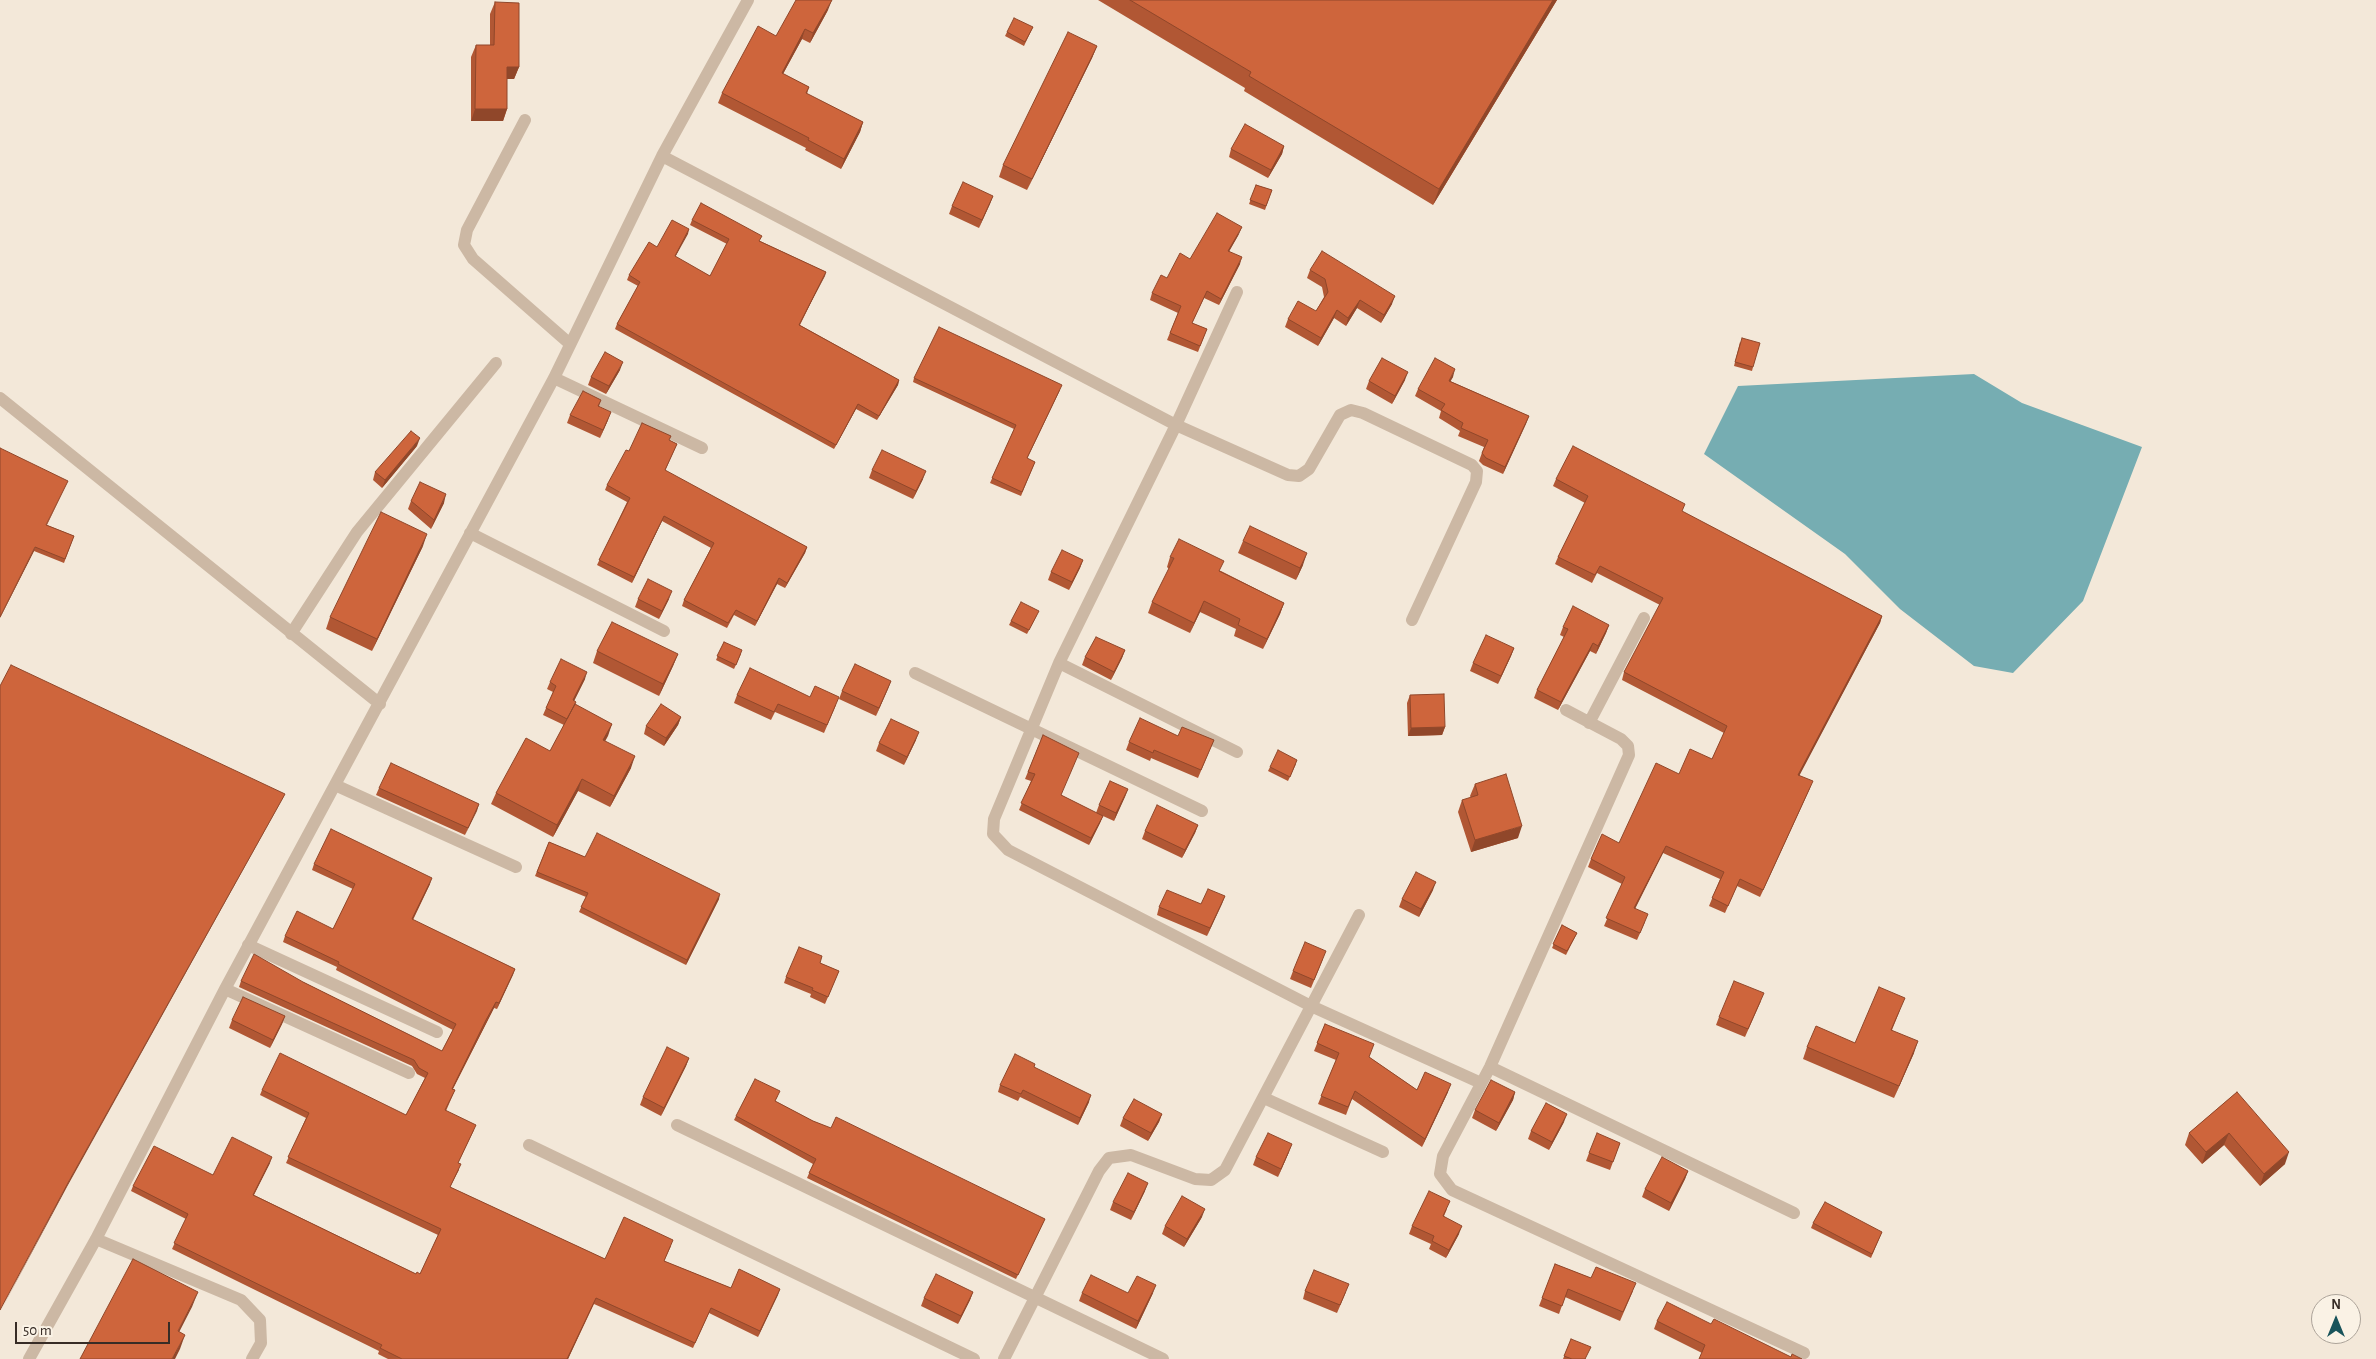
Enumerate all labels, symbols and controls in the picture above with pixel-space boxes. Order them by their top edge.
north arrow [2311,1294,2361,1344]
text: N [2331,1298,2341,1312]
scale bar [18,1312,172,1344]
text: 50 m [23,1323,52,1338]

